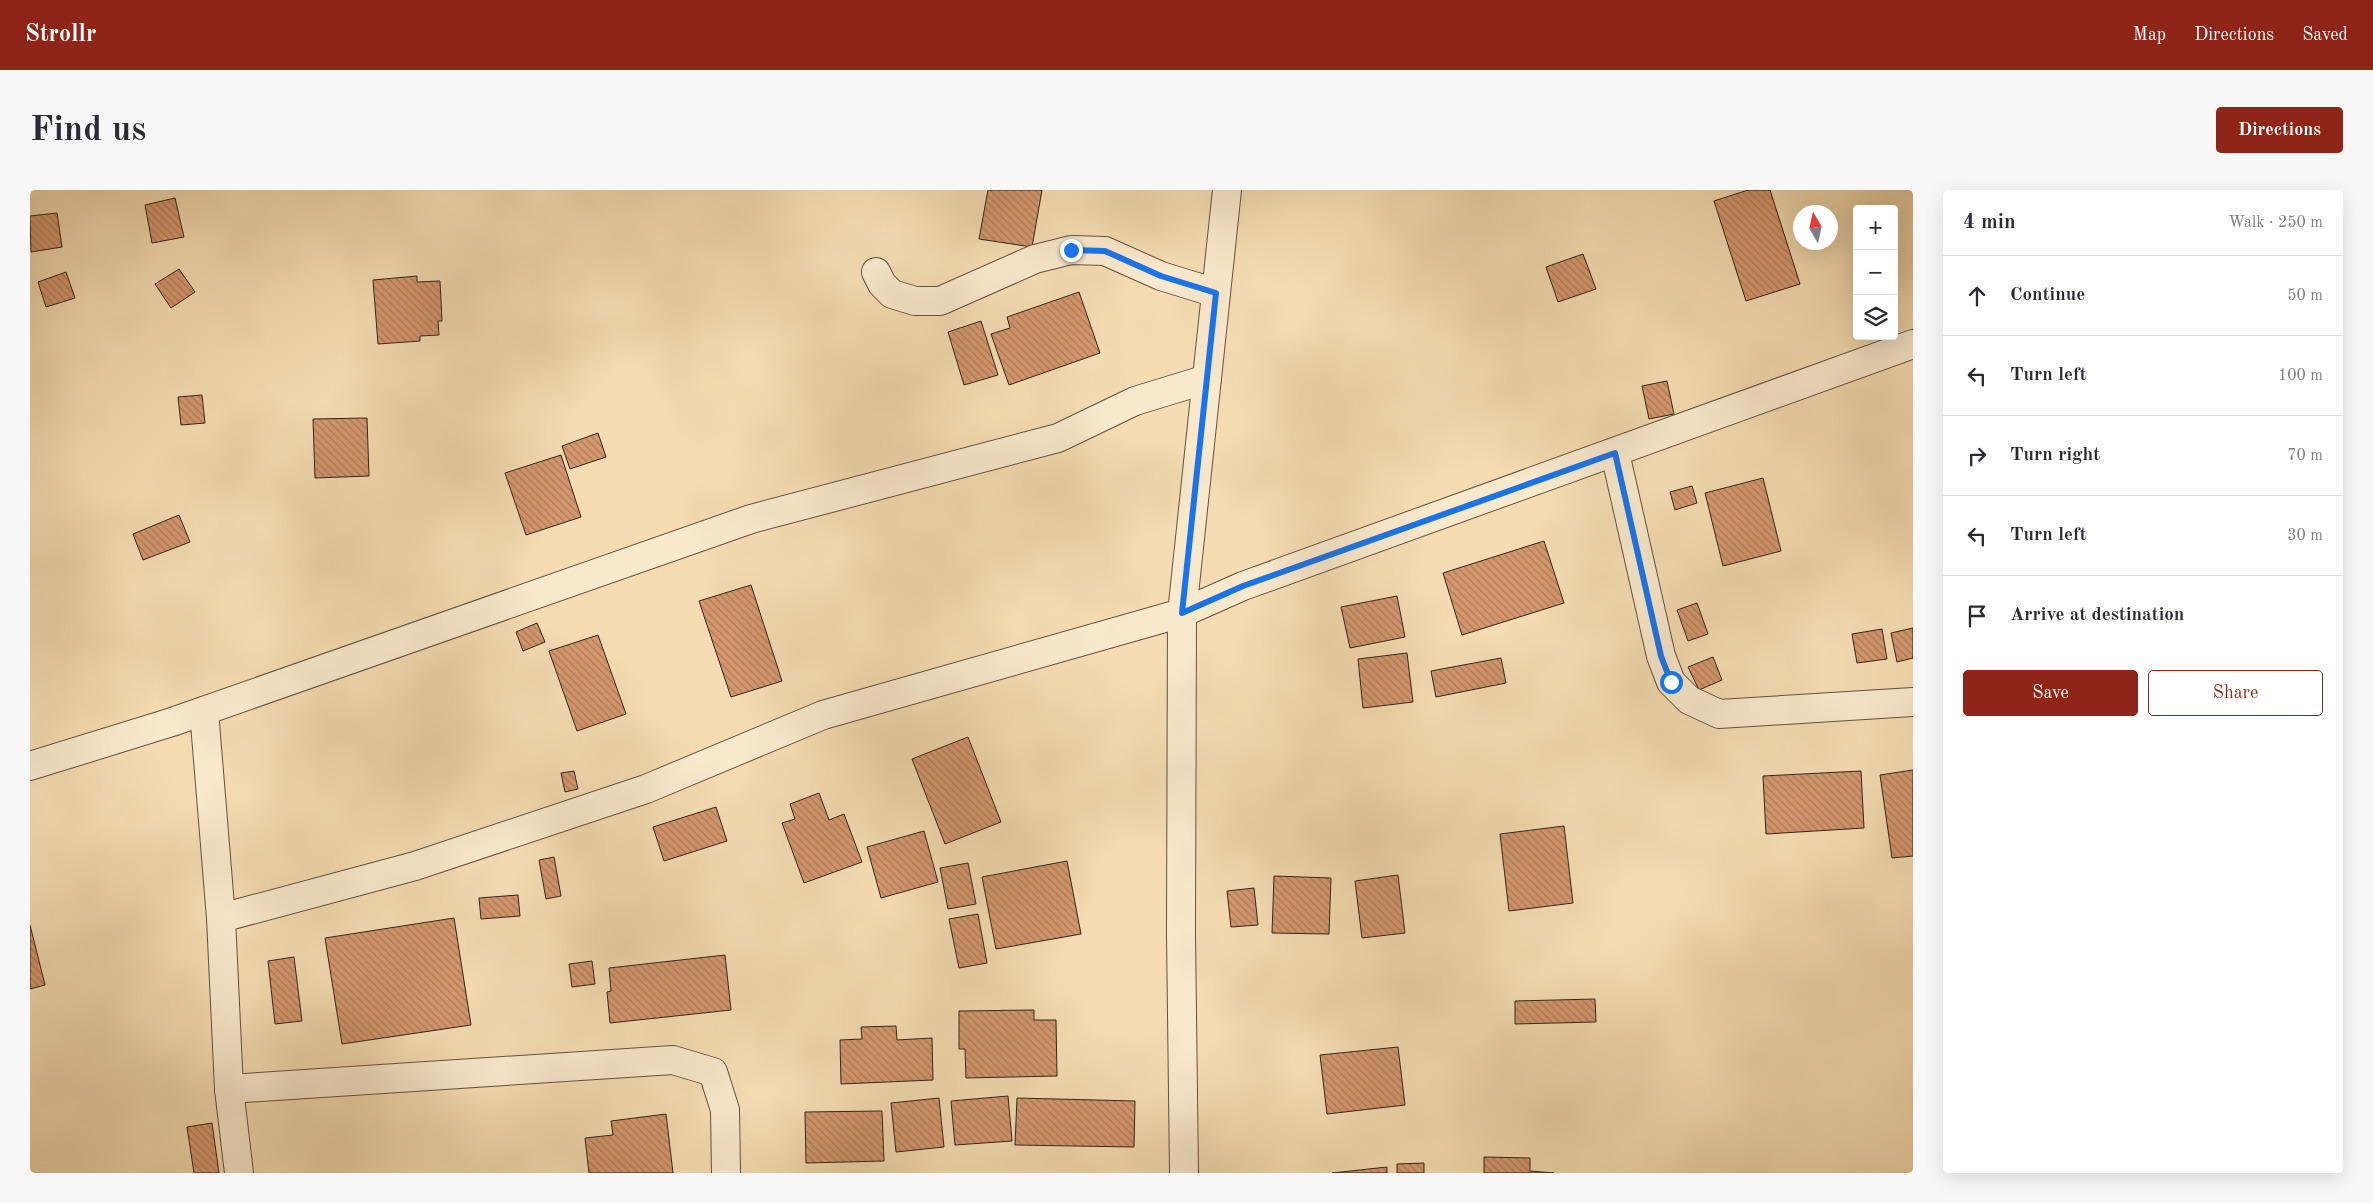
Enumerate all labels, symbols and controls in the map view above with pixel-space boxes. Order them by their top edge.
text: Strollr [25,23,96,47]
text: Map [2133,26,2166,44]
text: Directions [2194,26,2274,44]
text: Saved [2302,26,2348,44]
button: Directions [2216,107,2343,153]
text: Find us [30,113,146,148]
north arrow [1793,205,1838,250]
map controls [1853,205,1898,340]
button: + [1853,205,1898,250]
text: 4 min [1963,212,2016,233]
text: Walk · 250 m [2228,215,2323,231]
route end [1060,239,1083,262]
button: − [1853,250,1898,295]
icon: ahead [1963,282,1991,310]
text: Continue [2010,286,2085,305]
text: 50 m [2287,288,2323,304]
button: layers [1853,295,1898,340]
icon: left [1963,362,1991,390]
text: Turn left [2010,366,2087,385]
text: 100 m [2278,368,2323,384]
icon: right [1963,442,1991,470]
text: Turn right [2010,446,2100,465]
text: 70 m [2287,448,2323,464]
icon: left [1963,522,1991,550]
text: Turn left [2010,526,2087,545]
text: 30 m [2287,528,2323,544]
icon: arrive [1963,602,1991,630]
text: Arrive at destination [2010,606,2184,625]
button: Save [1963,670,2138,716]
button: Share [2148,670,2323,716]
route start [1660,671,1683,694]

